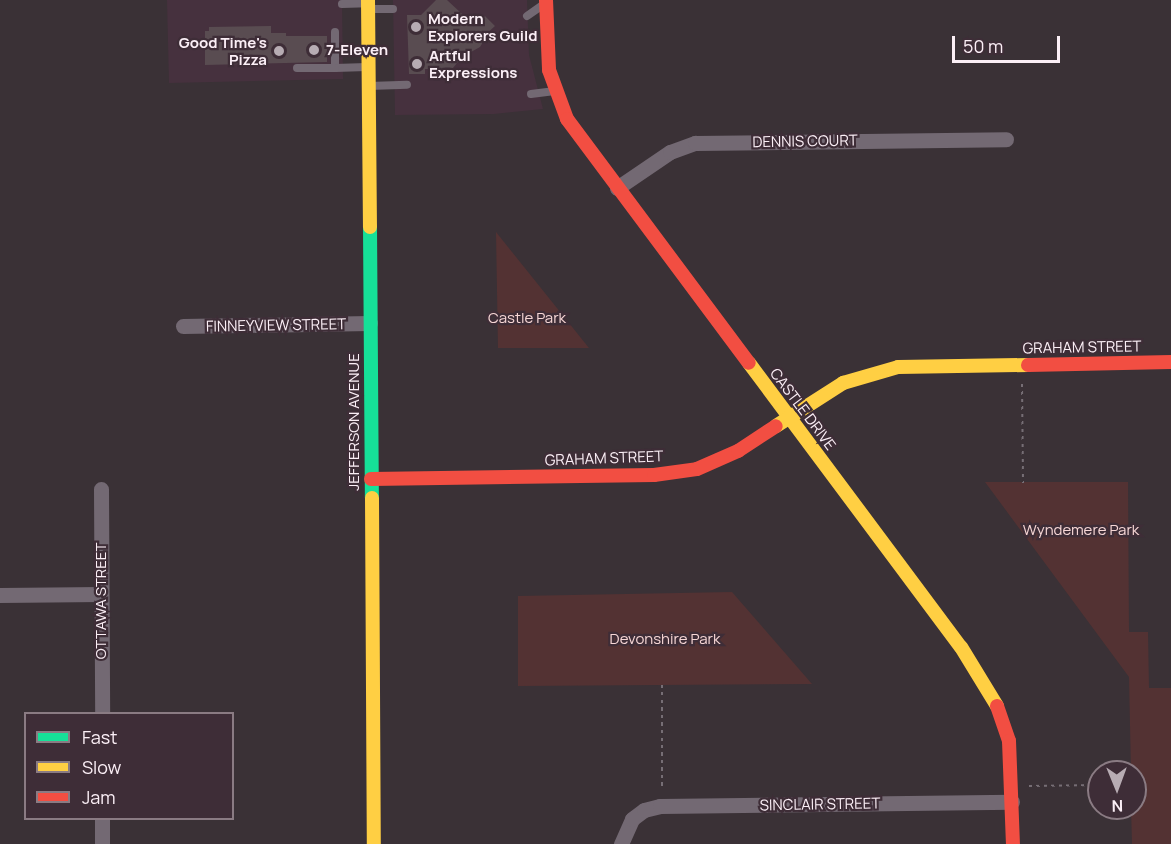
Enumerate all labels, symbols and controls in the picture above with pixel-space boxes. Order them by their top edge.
place label: Modern Explorers Guild [428,9,538,44]
marker: Modern Explorers Guild [409,20,423,34]
scale bar [955,24,1063,62]
place label: Good Time's Pizza [179,33,267,68]
text: 50 m [963,34,1003,58]
place label: 7-Eleven [326,41,388,59]
marker: 7-Eleven [307,43,321,57]
marker: Good Time's Pizza [272,44,286,58]
place label: Artful Expressions [429,46,517,81]
marker: Artful Expressions [410,57,424,71]
street label: DENNIS COURT [752,131,858,151]
park label: Castle Park [488,309,566,327]
street label: FINNEYVIEW STREET [206,315,346,335]
street label: GRAHAM STREET [1023,337,1141,357]
street label: JEFFERSON AVENUE [345,353,363,491]
street label: CASTLE DRIVE [766,365,840,453]
street label: GRAHAM STREET [544,447,664,469]
park label: Wyndemere Park [1023,521,1139,539]
street label: OTTAWA STREET [92,543,110,659]
park label: Devonshire Park [610,630,720,648]
legend [24,712,234,820]
text: Fast [82,725,117,749]
text: Slow [82,755,121,779]
north arrow [1087,760,1147,820]
text: Jam [82,785,116,809]
street label: SINCLAIR STREET [760,794,880,814]
text: N [1111,795,1123,817]

